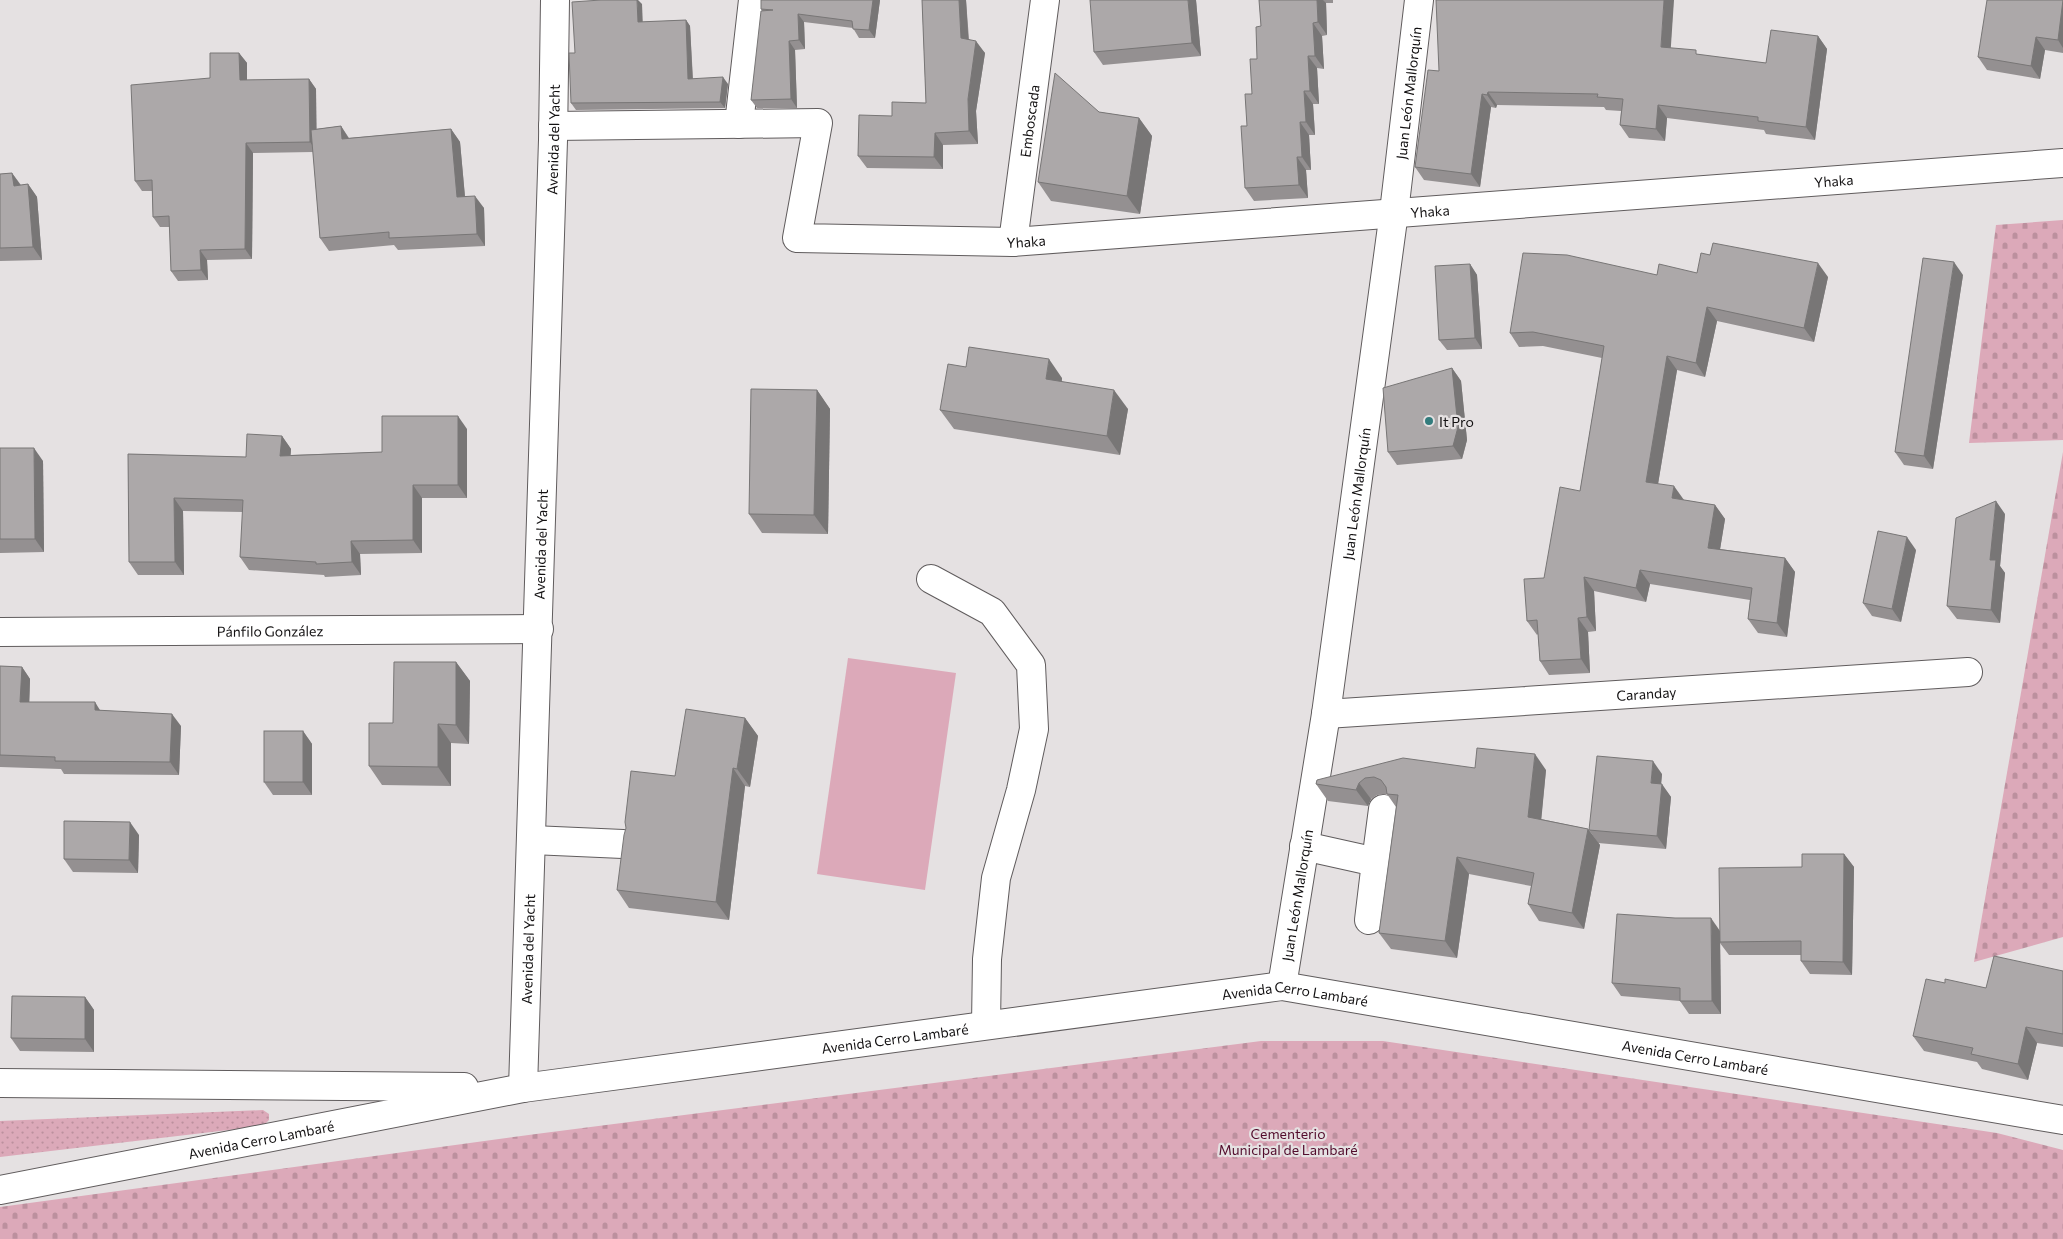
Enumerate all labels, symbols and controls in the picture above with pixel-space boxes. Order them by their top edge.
street label: Juan León Mallorquín [1392,26,1424,160]
street label: Avenida del Yacht [543,84,562,195]
street label: Emboscada [1016,84,1042,158]
street label: Yhaka [1813,170,1854,190]
street label: Yhaka [1410,201,1450,221]
street label: Yhaka [1006,231,1046,251]
place label: It Pro [1439,413,1474,430]
marker: It Pro [1423,415,1435,427]
street label: Juan León Mallorquín [1338,426,1373,561]
street label: Avenida del Yacht [530,488,550,600]
street label: Pánfilo González [217,622,323,639]
street label: Caranday [1616,683,1677,703]
street label: Juan León Mallorquín [1278,828,1316,962]
street label: Avenida del Yacht [517,893,538,1005]
street label: Avenida Cerro Lambaré [1221,977,1370,1009]
street label: Avenida Cerro Lambaré [820,1020,969,1056]
street label: Avenida Cerro Lambaré [1621,1036,1770,1078]
street label: Avenida Cerro Lambaré [187,1117,335,1162]
park label: Cementerio Municipal de Lambaré [1218,1125,1358,1158]

